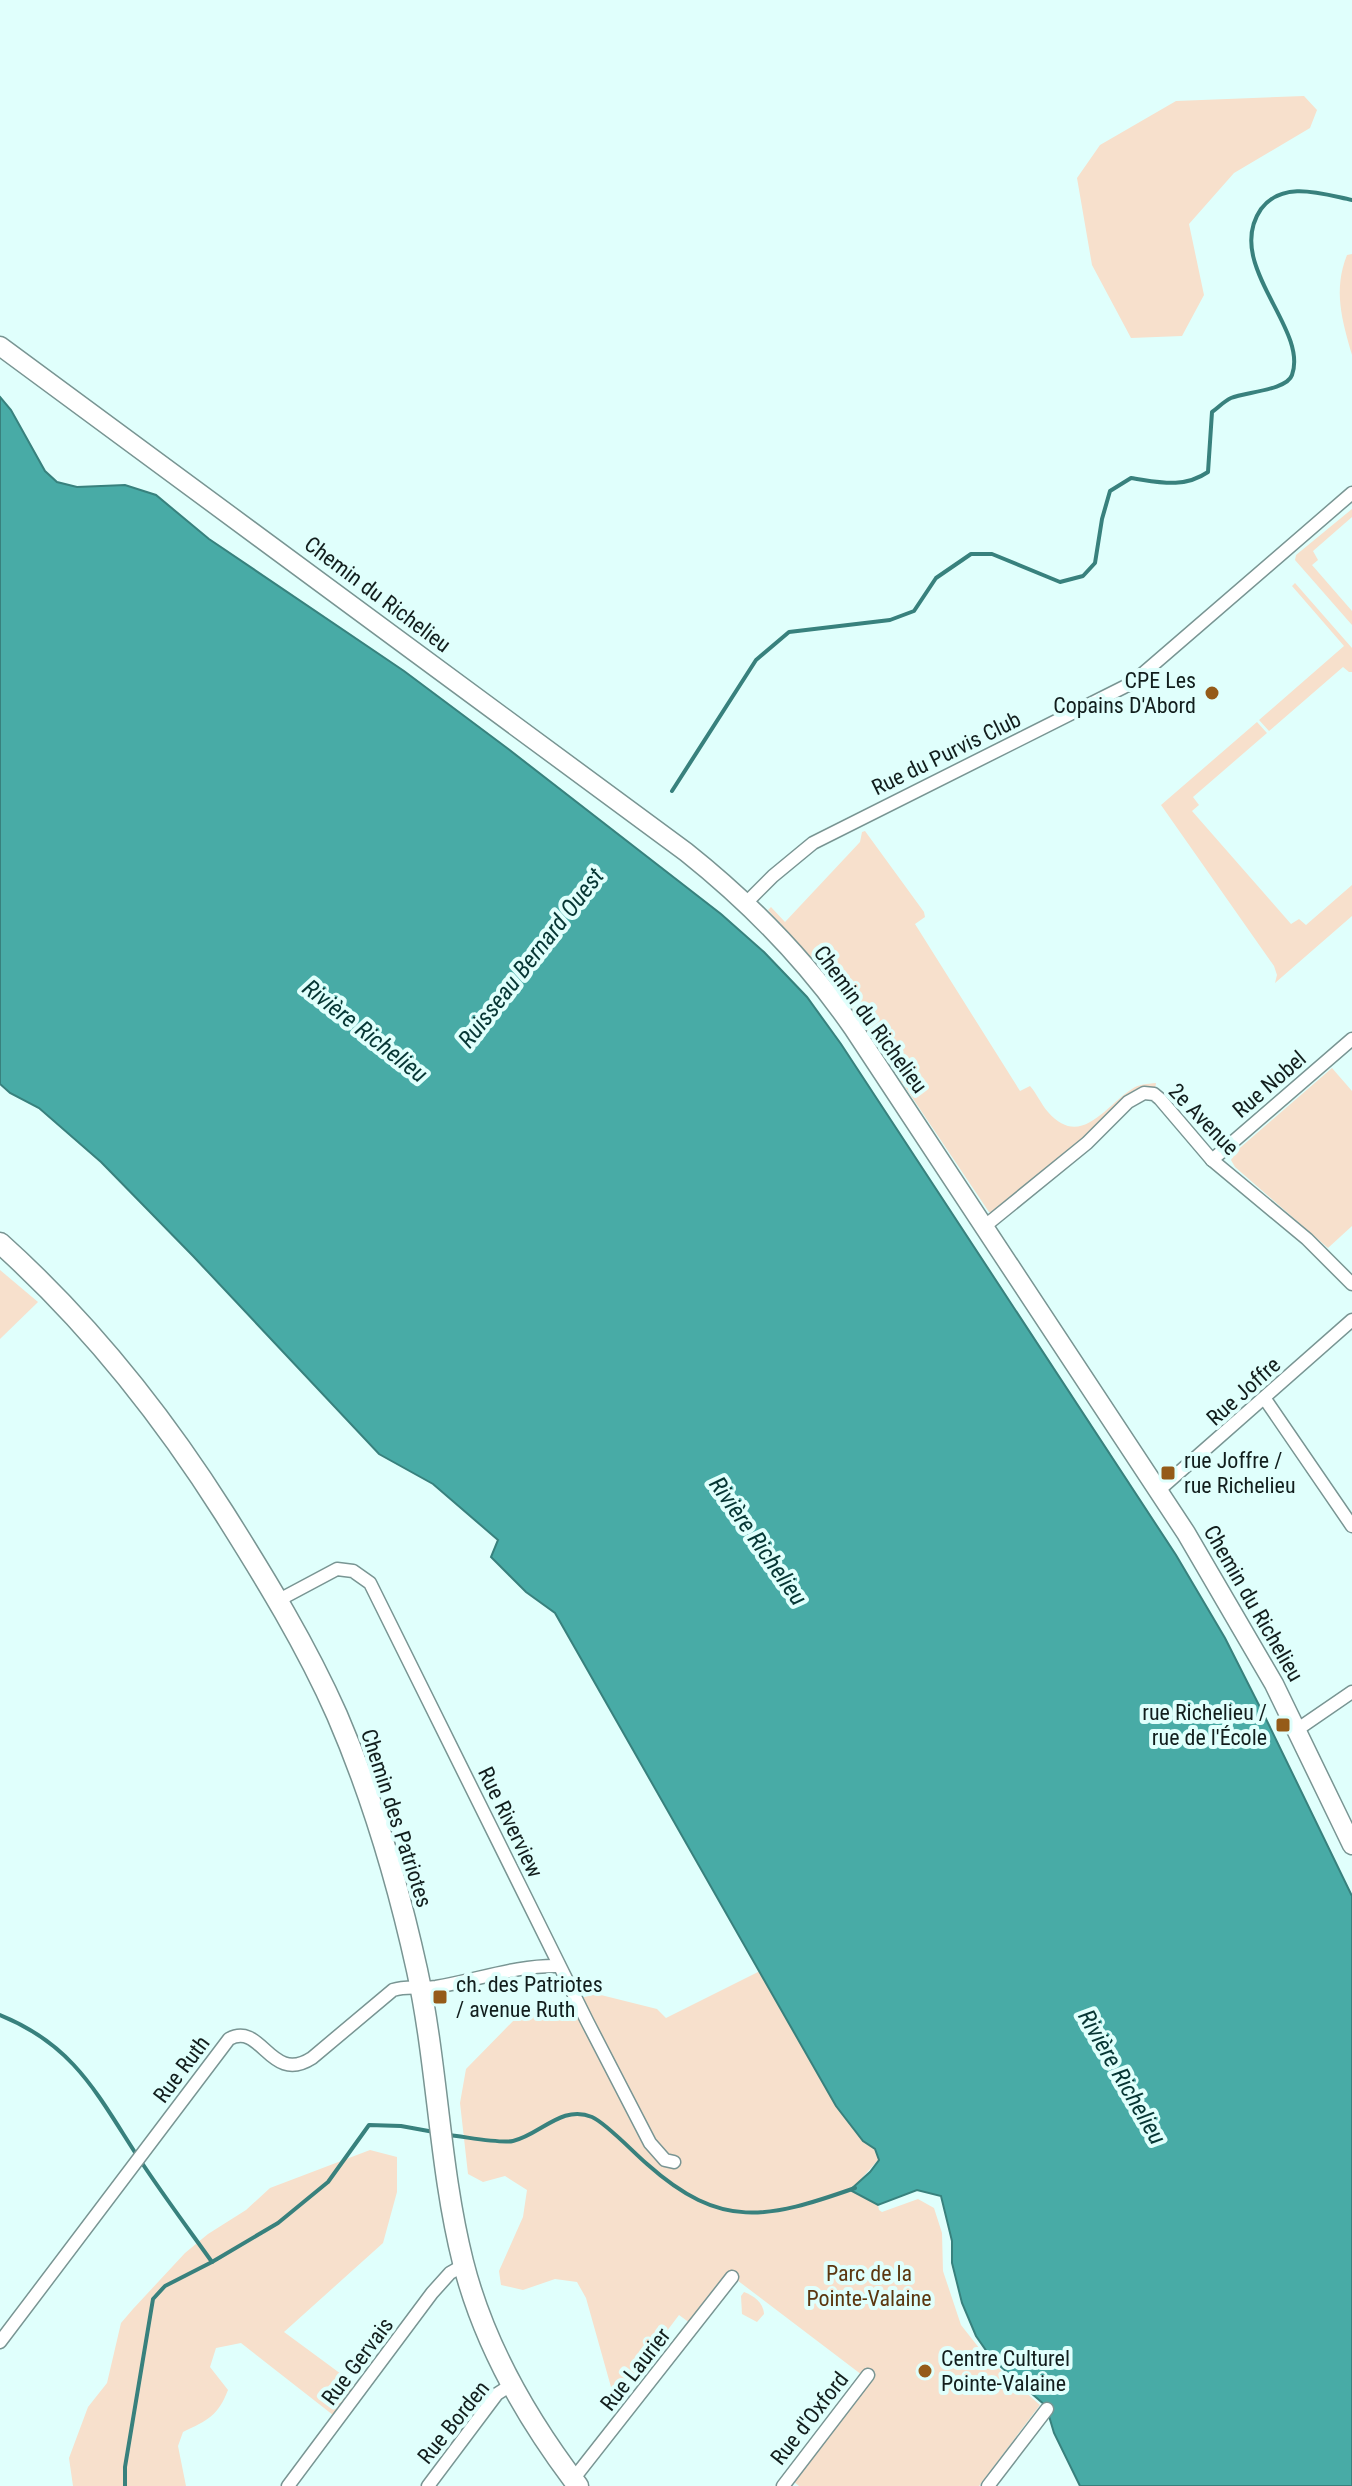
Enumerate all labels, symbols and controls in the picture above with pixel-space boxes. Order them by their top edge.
street label: Chemin du Richelieu [300,531,456,657]
place label: CPE Les Copains D'Abord [1053,668,1196,718]
marker: CPE Les Copains D'Abord [1203,684,1221,702]
street label: Rue du Purvis Club [868,707,1025,800]
water label: Ruisseau Bernard Ouest [452,863,610,1053]
street label: Chemin du Richelieu [809,941,932,1098]
water label: Rivière Richelieu [297,974,433,1088]
street label: Rue Nobel [1228,1046,1311,1123]
street label: 2e Avenue [1164,1078,1244,1160]
street label: Rue Joffre [1201,1352,1285,1431]
place label: rue Joffre / rue Richelieu [1184,1448,1296,1498]
marker: rue Joffre / rue Richelieu [1159,1464,1177,1482]
water label: Rivière Richelieu [703,1471,813,1611]
street label: Chemin du Richelieu [1199,1521,1308,1686]
place label: rue Richelieu / rue de l'École [1142,1700,1267,1750]
marker: rue Richelieu / rue de l'École [1274,1716,1292,1734]
street label: Chemin des Patriotes [356,1726,437,1910]
street label: Rue Riverview [473,1763,548,1882]
place label: ch. des Patriotes / avenue Ruth [456,1972,603,2022]
marker: ch. des Patriotes / avenue Ruth [431,1988,449,2006]
water label: Rivière Richelieu [1072,2005,1172,2149]
street label: Rue Ruth [148,2031,215,2108]
park label: Parc de la Pointe-Valaine [806,2261,932,2311]
street label: Rue Gervais [316,2313,398,2410]
street label: Rue Laurier [595,2323,676,2416]
place label: Centre Culturel Pointe-Valaine [941,2346,1070,2396]
marker: Centre Culturel Pointe-Valaine [916,2362,934,2380]
street label: Rue d'Oxford [765,2367,853,2470]
street label: Rue Borden [412,2376,494,2469]

